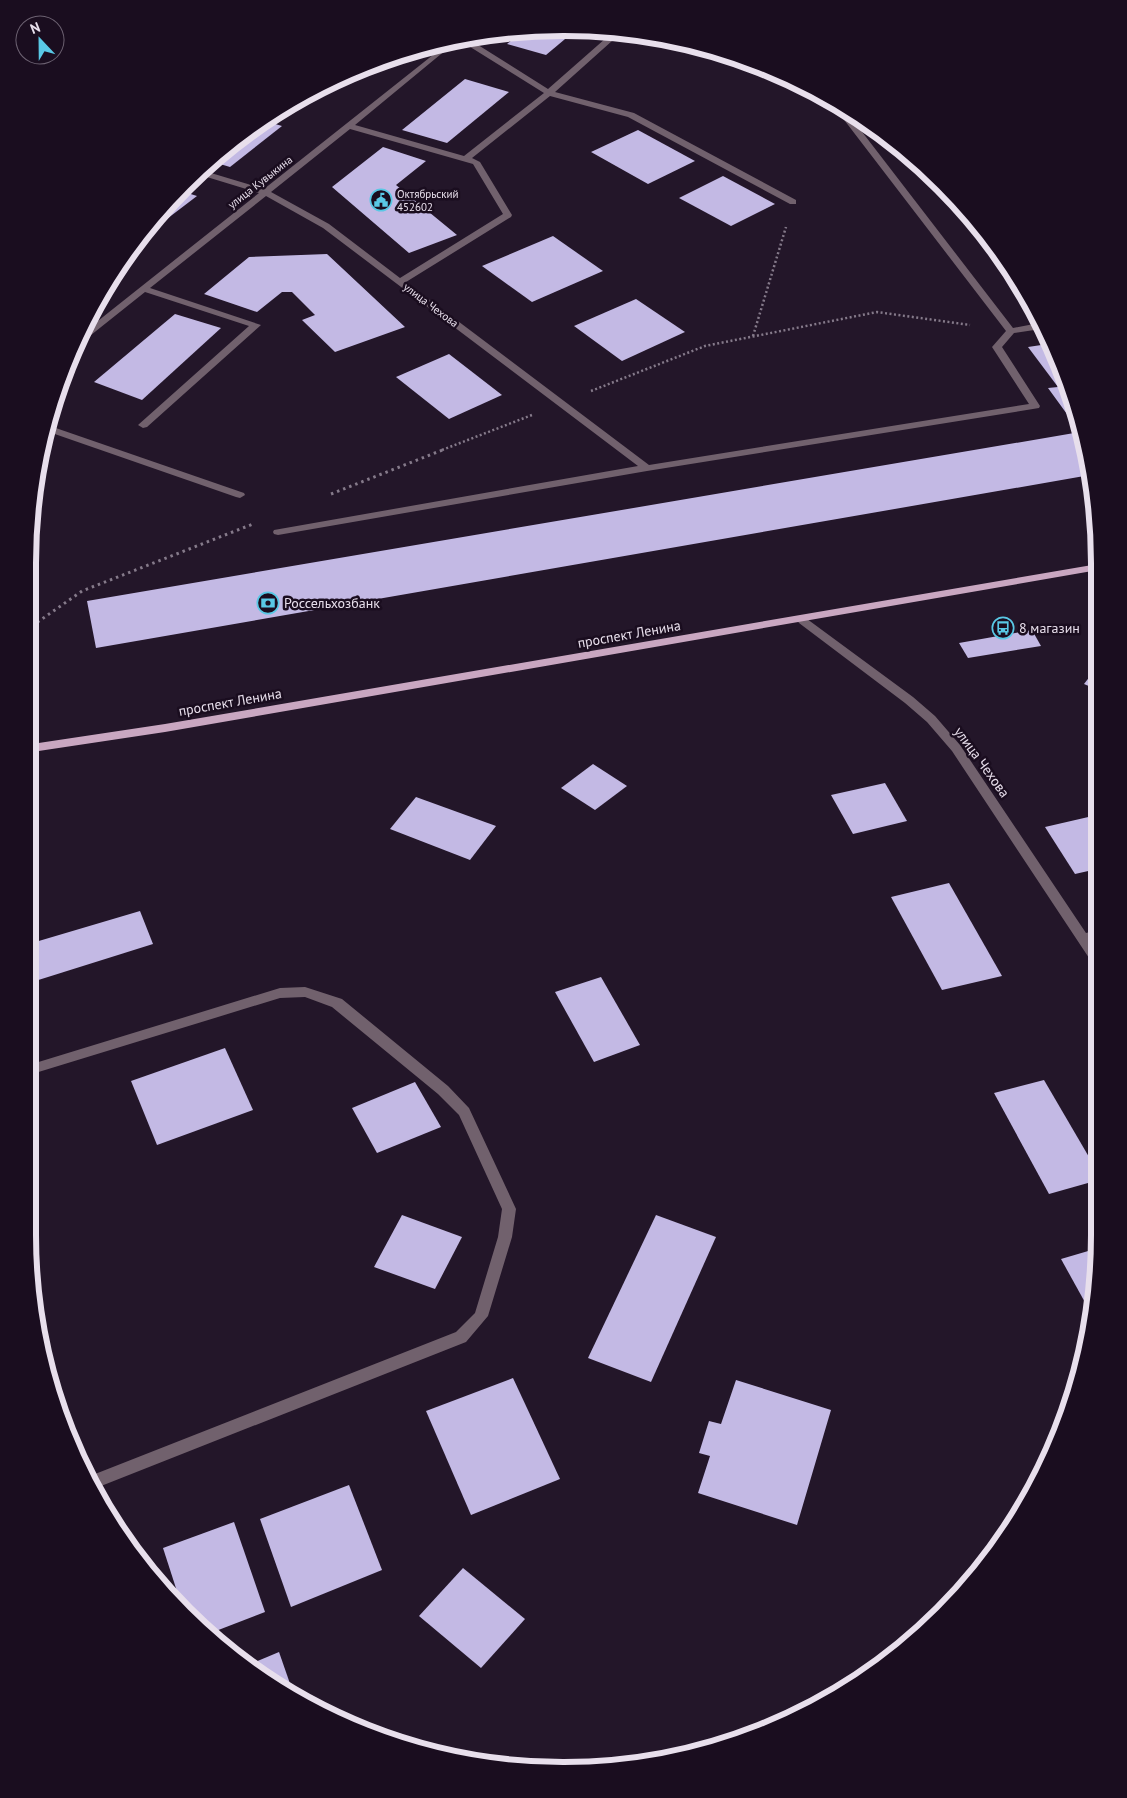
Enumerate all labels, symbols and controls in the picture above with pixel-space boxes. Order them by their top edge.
north arrow [15,15,65,65]
text: N [27,18,43,38]
street label: улица Кувыкина [225,152,295,212]
place label: Октябрьский 452602 [397,187,458,214]
public building icon: Октябрьский 452602 [369,188,393,212]
street label: улица Чехова [401,280,461,330]
bank icon: Россельхозбанк [256,591,280,615]
place label: Россельхозбанк [284,594,380,612]
street label: проспект Ленина [576,616,682,652]
bus stop icon: 8 магазин [991,616,1015,640]
place label: 8 магазин [1019,619,1080,637]
street label: проспект Ленина [177,684,283,720]
street label: улица Чехова [950,723,1014,801]

